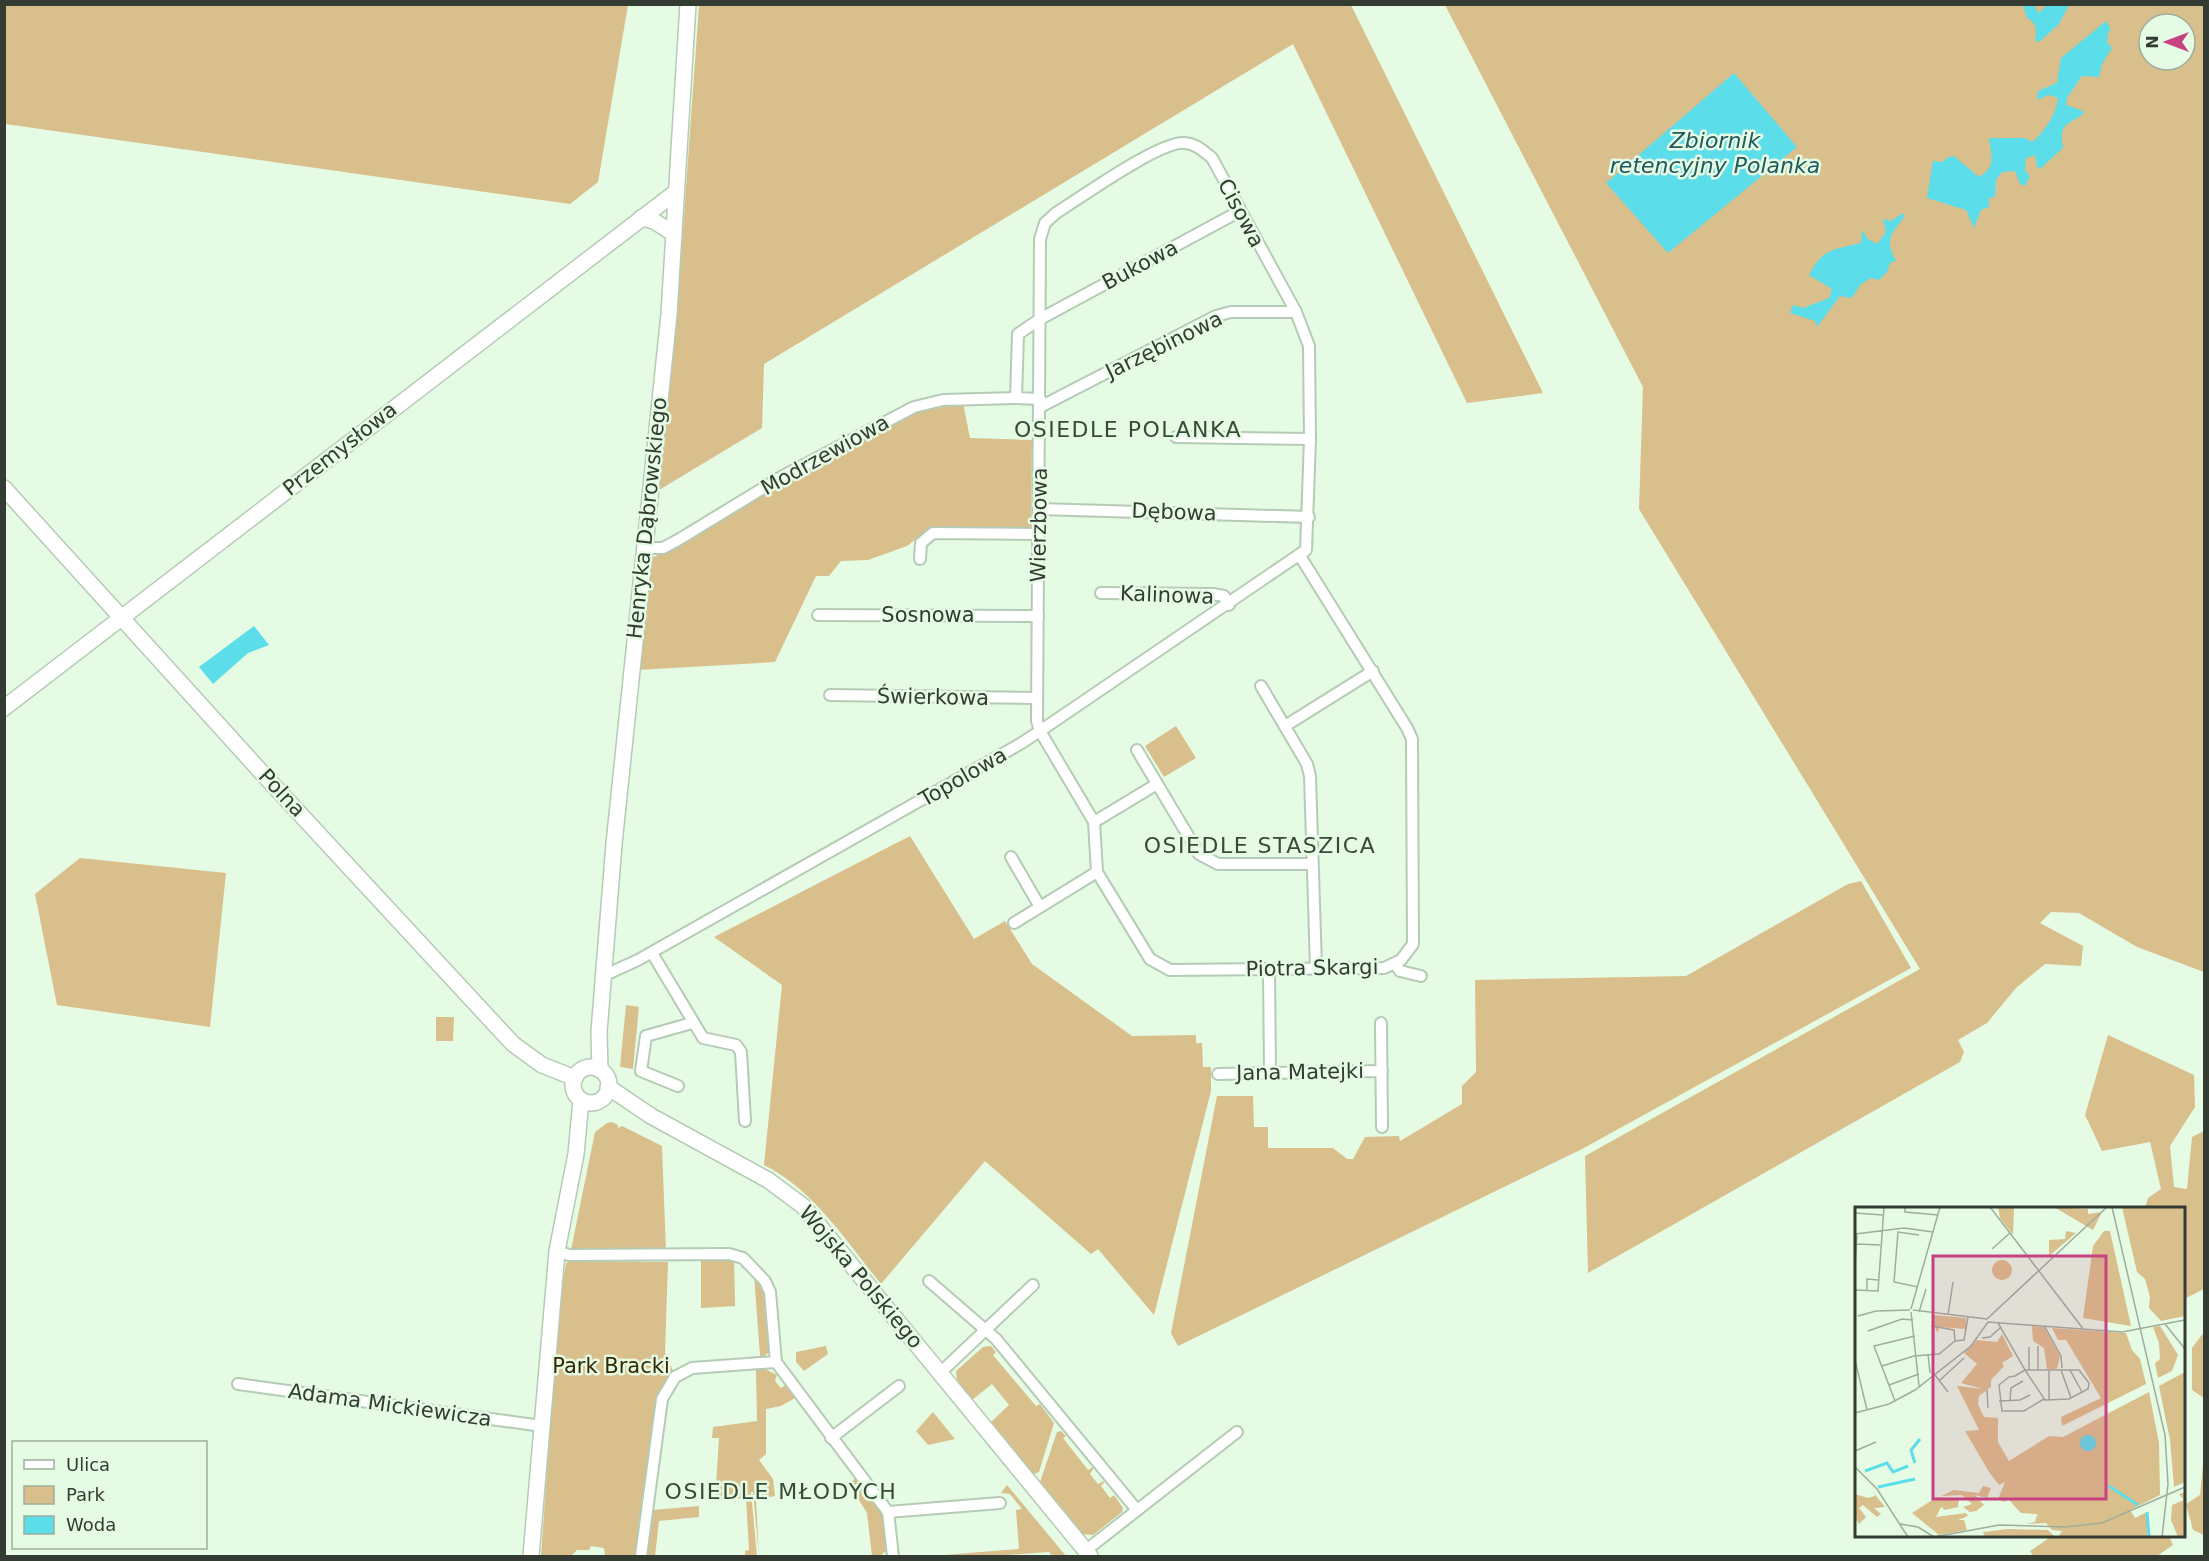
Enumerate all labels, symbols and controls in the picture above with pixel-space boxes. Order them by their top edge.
north arrow [2137,12,2197,72]
text: N [2143,35,2162,49]
water label: Zbiornik retencyjny Polanka [1610,128,1820,178]
street label: Cisowa [1213,175,1269,251]
street label: Bukowa [1098,235,1182,295]
street label: Jarzębinowa [1100,306,1226,385]
street label: Henryka Dąbrowskiego [622,396,672,640]
street label: Przemysłowa [278,397,402,501]
street label: Modrzewiowa [757,410,893,500]
district label: OSIEDLE POLANKA [1014,417,1242,442]
street label: Wierzbowa [1026,467,1052,583]
street label: Dębowa [1131,499,1217,525]
street label: Kalinowa [1120,581,1214,609]
street label: Sosnowa [881,603,975,627]
street label: Świerkowa [877,683,989,710]
street label: Topolowa [914,742,1011,812]
street label: Polna [254,764,310,822]
district label: OSIEDLE STASZICA [1144,833,1376,858]
street label: Piotra Skargi [1245,955,1379,981]
street label: Jana Matejki [1234,1059,1364,1085]
street label: Wojska Polskiego [794,1201,928,1353]
inset map [1855,1207,2185,1537]
park label: Park Bracki [552,1354,670,1378]
street label: Adama Mickiewicza [287,1379,493,1431]
legend [12,1441,207,1549]
text: Ulica [66,1454,110,1475]
district label: OSIEDLE MŁODYCH [665,1479,897,1504]
text: Park [66,1484,105,1505]
text: Woda [66,1514,116,1535]

